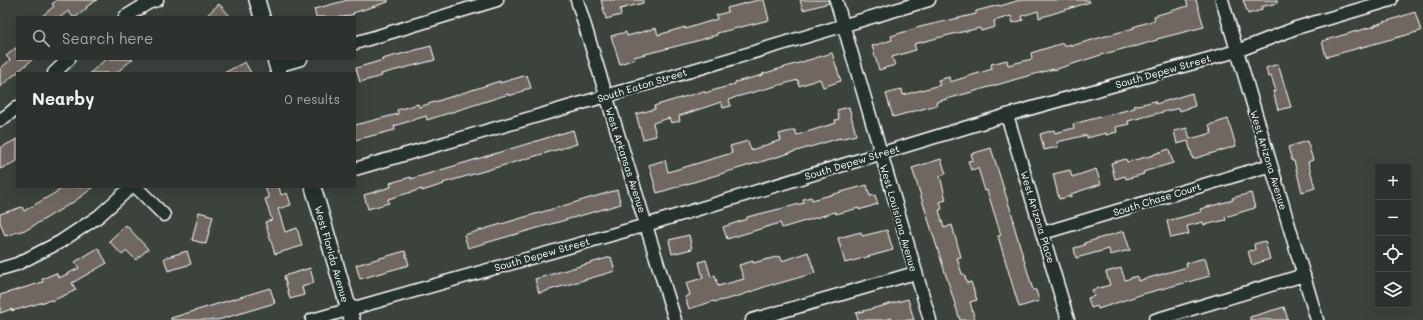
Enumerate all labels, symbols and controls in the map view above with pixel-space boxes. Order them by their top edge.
search box [16,16,356,60]
icon: search [30,27,52,49]
text: Search here [62,28,153,48]
street label: South Depew Street [1114,51,1212,91]
street label: South Eaton Street [595,65,689,105]
text: Nearby [32,87,94,109]
text: 0 results [285,90,340,107]
street label: West Arkansas Avenue [602,105,650,215]
street label: West Arizona Avenue [1247,108,1291,212]
street label: South Depew Street [803,141,901,183]
street label: West Louisiana Avenue [877,163,921,273]
map controls [1375,164,1411,308]
button: + [1375,164,1411,200]
street label: West Arizona Place [1017,169,1059,265]
street label: South Chase Court [1111,179,1203,219]
button: − [1375,200,1411,236]
street label: West Florida Avenue [312,204,352,304]
street label: South Depew Street [493,234,591,274]
button: locate [1375,236,1411,272]
button: layers [1375,272,1411,308]

